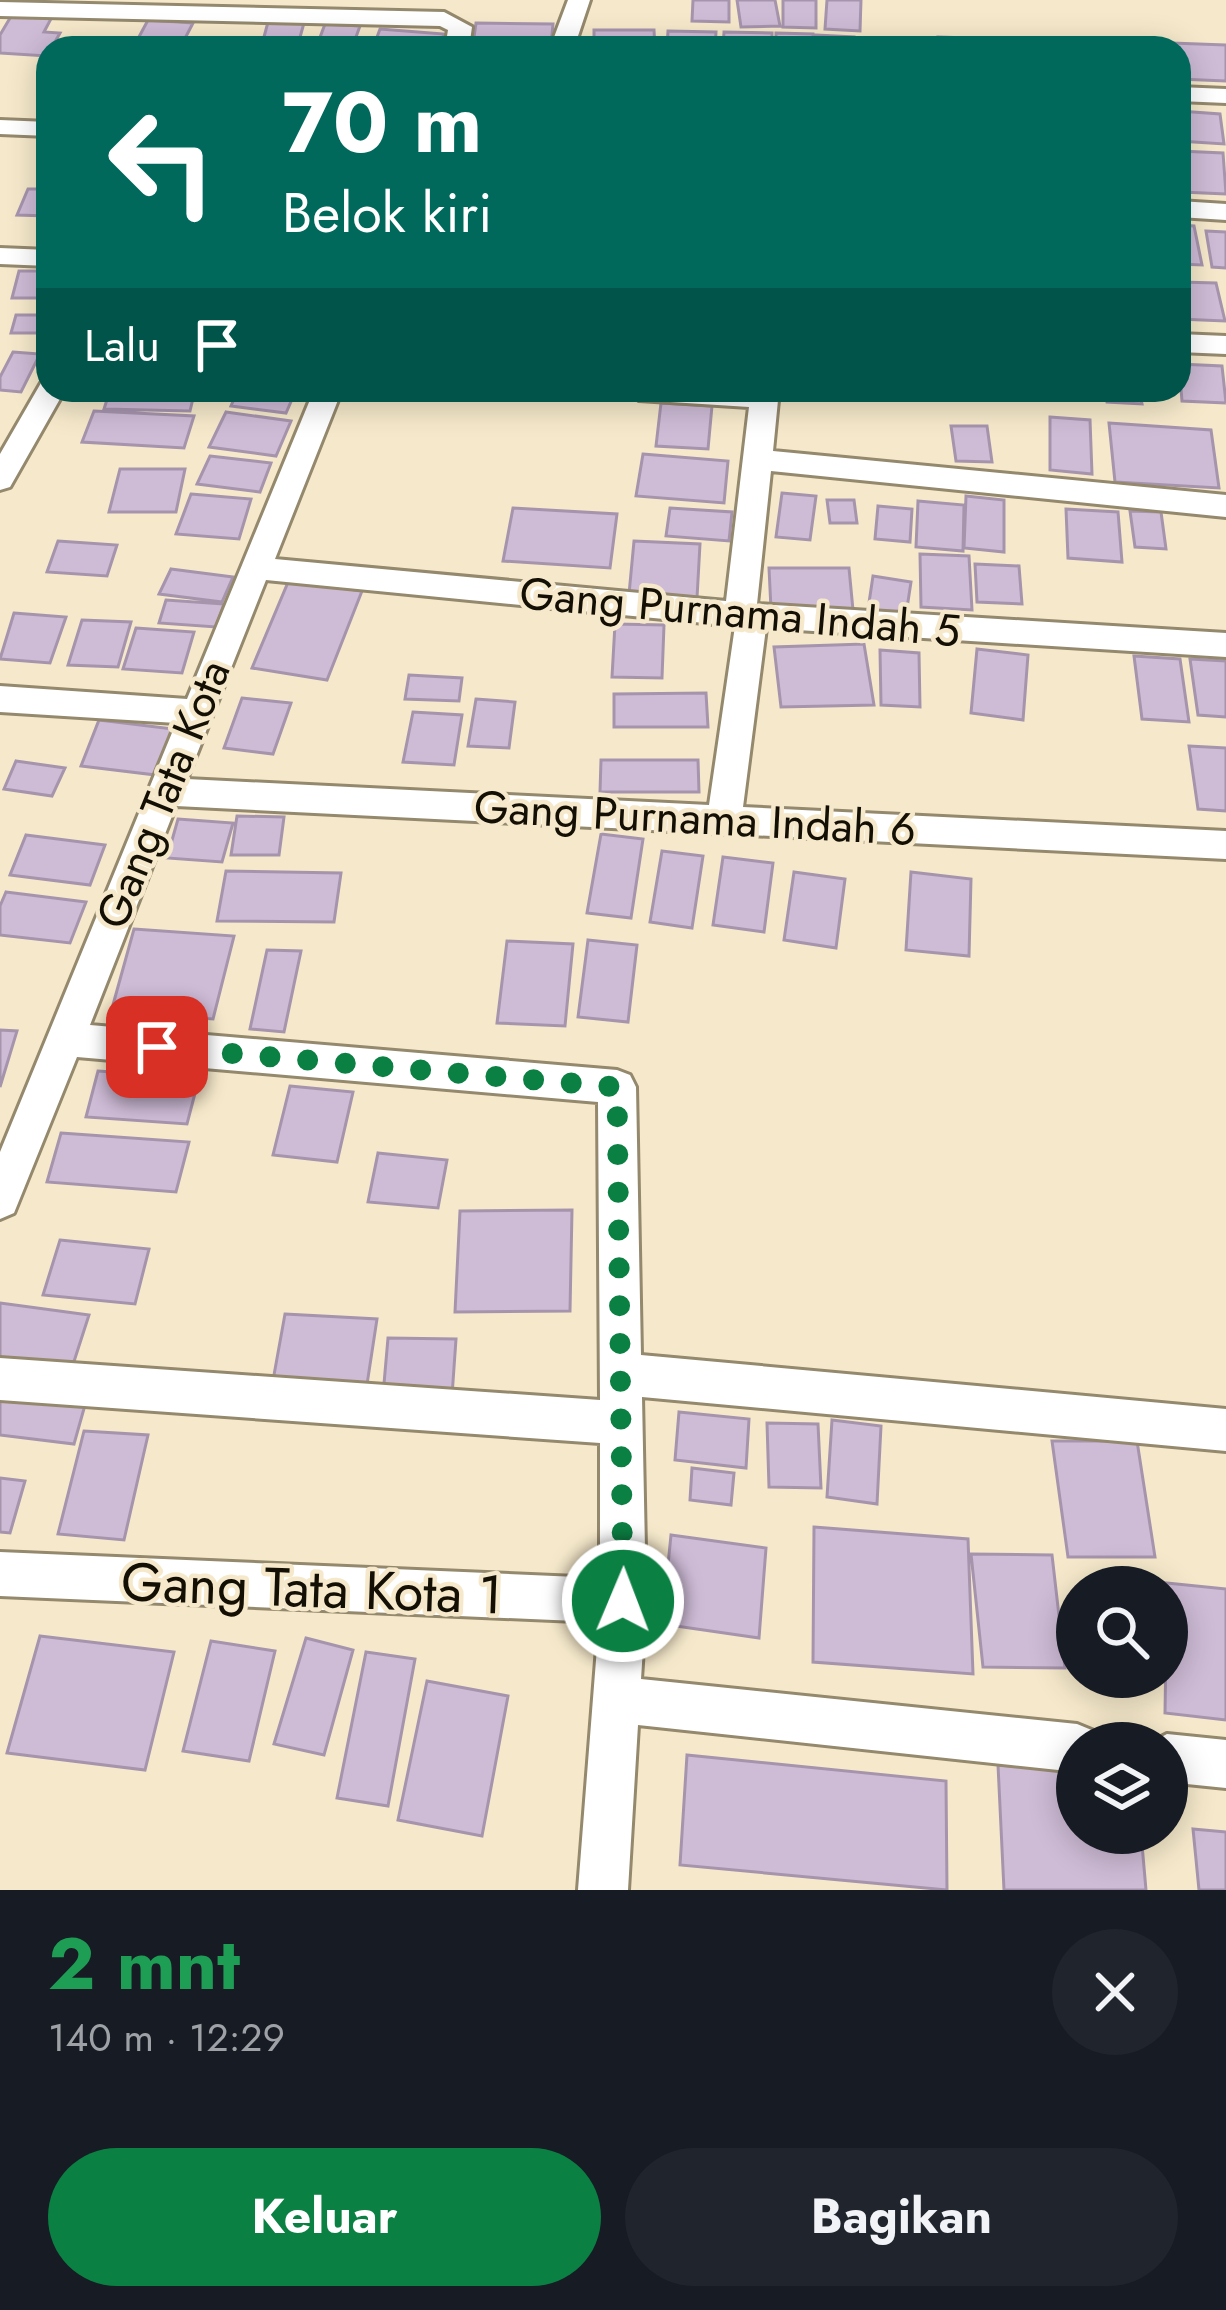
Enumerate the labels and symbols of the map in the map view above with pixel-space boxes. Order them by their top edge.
street label: Gang Purnama Indah 5 [517,560,963,664]
street label: Gang Tata Kota [80,650,246,938]
street label: Gang Purnama Indah 6 [472,774,918,862]
pin [106,996,208,1098]
position arrow [560,1538,686,1664]
street label: Gang Tata Kota 1 [120,1542,504,1634]

